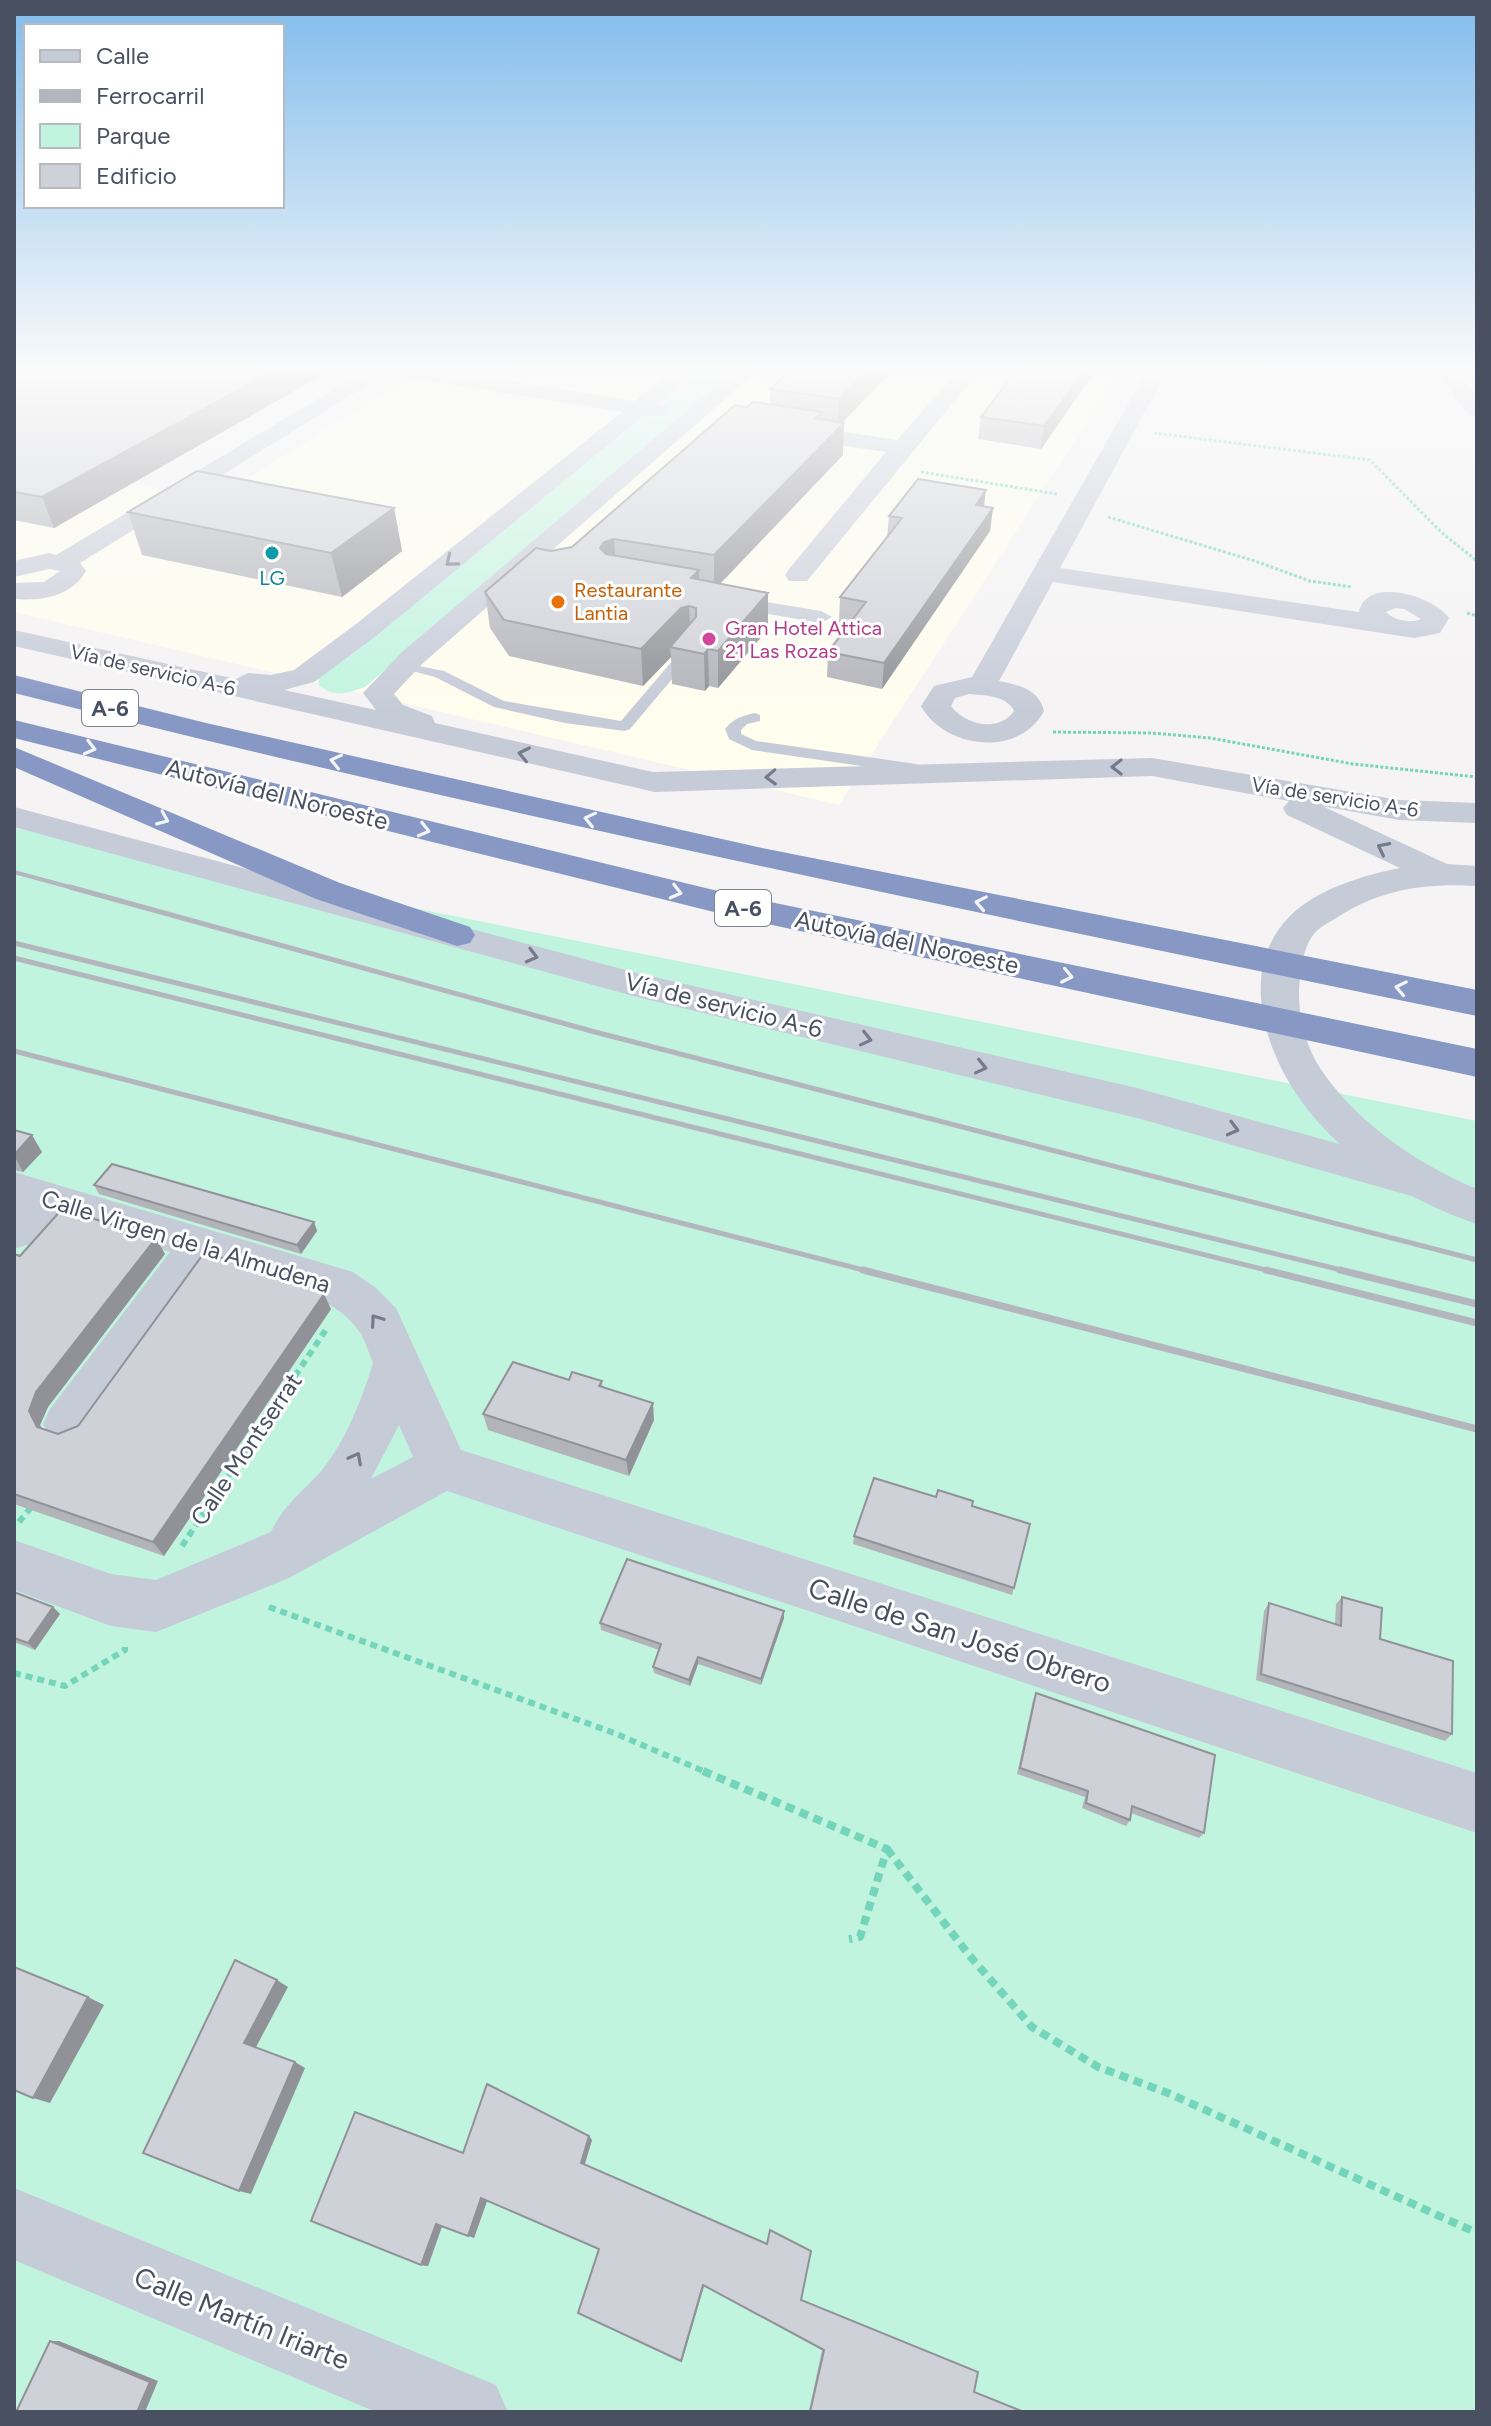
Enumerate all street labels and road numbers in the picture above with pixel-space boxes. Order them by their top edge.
street label: Vía de servicio A-6 [68,639,238,701]
road number: A-6 [82,690,138,726]
street label: Autovía del Noroeste [163,752,391,836]
street label: Vía de servicio A-6 [1250,772,1420,822]
road number: A-6 [715,890,771,926]
street label: Autovía del Noroeste [793,904,1021,980]
street label: Vía de servicio A-6 [622,966,826,1044]
street label: Calle Virgen de la Almudena [38,1183,334,1299]
street label: Calle Montserrat [184,1367,308,1531]
street label: Calle de San José Obrero [804,1570,1116,1700]
street label: Calle Martín Iriarte [129,2259,355,2377]

